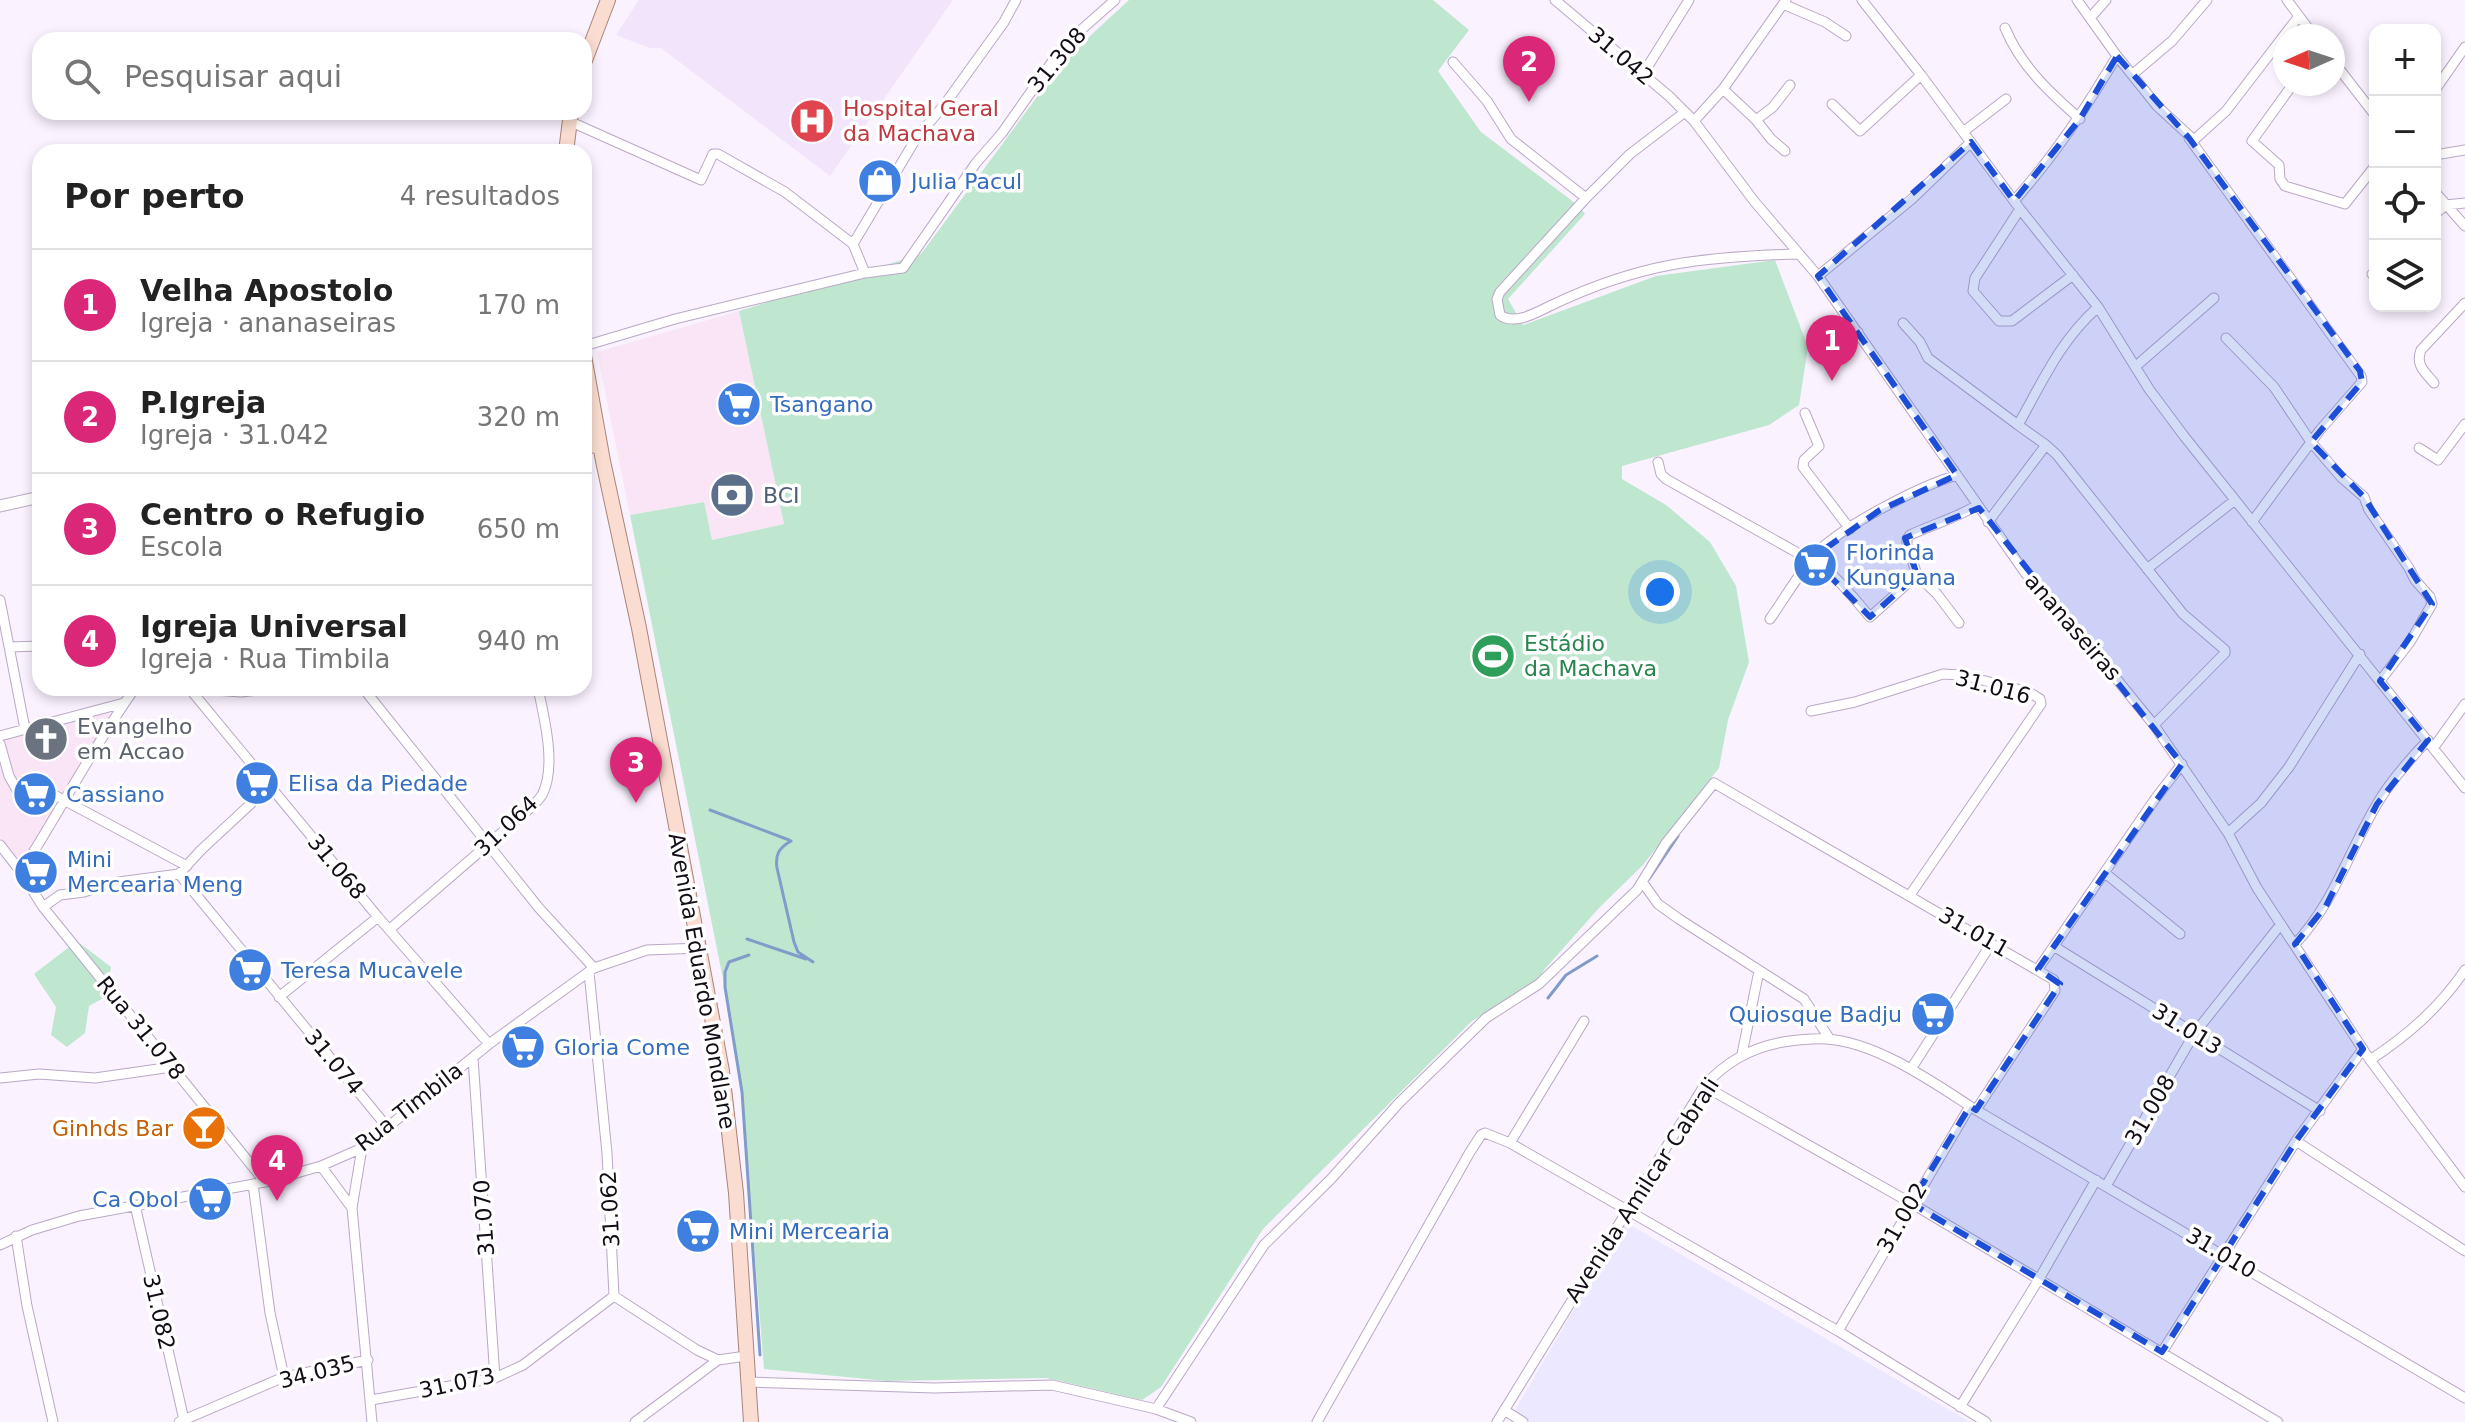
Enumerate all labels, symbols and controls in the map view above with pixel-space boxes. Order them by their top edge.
street label: 31.308 [1023,22,1091,98]
street label: 31.042 [1583,22,1659,90]
north arrow [2273,24,2345,96]
map controls [2369,24,2441,312]
button: + [2369,24,2441,96]
search box [32,32,592,120]
pin: 2 [1503,36,1555,102]
icon: search [60,54,104,98]
text: Pesquisar aqui [124,59,342,94]
place label: Hospital Geral da Machava [843,96,999,146]
button: − [2369,96,2441,168]
hospital icon: Hospital Geral da Machava [788,97,836,145]
shop icon: Julia Pacul [856,157,904,205]
button: locate [2369,168,2441,240]
place label: Julia Pacul [909,169,1022,194]
text: Por perto [64,176,245,216]
text: 4 resultados [400,181,560,211]
button: layers [2369,240,2441,312]
text: Velha Apostolo [140,273,393,308]
text: 1 [81,290,99,320]
text: 170 m [477,290,560,320]
text: Igreja · ananaseiras [140,308,396,338]
pin: 1 [1806,315,1858,381]
supermarket icon: Tsangano [715,380,763,428]
text: P.Igreja [140,385,266,420]
place label: Tsangano [769,392,874,417]
text: 2 [81,402,99,432]
text: 320 m [477,402,560,432]
text: Igreja · 31.042 [140,420,329,450]
bank icon: BCI [708,471,756,519]
place label: BCI [763,483,800,508]
text: Centro o Refugio [140,497,425,532]
text: 3 [81,514,99,544]
text: 650 m [477,514,560,544]
text: Escola [140,532,223,562]
place label: Florinda Kunguana [1846,540,1956,590]
supermarket icon: Florinda Kunguana [1791,541,1839,589]
street label: ananaseiras [2020,568,2126,686]
your location [1640,572,1680,612]
text: Igreja Universal [140,609,408,644]
text: 4 [81,626,99,656]
text: 940 m [477,626,560,656]
place label: Estádio da Machava [1524,631,1657,681]
sports icon: Estádio da Machava [1469,632,1517,680]
text: Igreja · Rua Timbila [140,644,390,674]
street label: 31.016 [1953,665,2033,709]
place label: Evangelho em Accao [77,714,192,764]
church icon: Evangelho em Accao [22,715,70,763]
pin: 3 [610,737,662,803]
supermarket icon: Elisa da Piedade [233,759,281,807]
supermarket icon: Cassiano [11,770,59,818]
place label: Elisa da Piedade [288,771,468,796]
place label: Cassiano [66,782,165,807]
street label: 31.064 [469,791,543,861]
street label: 31.068 [303,829,371,905]
street label: Avenida Eduardo Mondlane [664,831,740,1131]
place label: Mini Mercearia Meng [67,847,243,897]
supermarket icon: Mini Mercearia Meng [12,848,60,896]
street label: 31.011 [1934,902,2014,962]
supermarket icon: Teresa Mucavele [226,946,274,994]
place label: Teresa Mucavele [280,958,463,983]
street label: Rua 31.078 [92,971,190,1085]
supermarket icon: Quiosque Badju [1909,990,1957,1038]
street label: 31.013 [2148,998,2226,1060]
place label: Quiosque Badju [1729,1002,1902,1027]
supermarket icon: Gloria Come [499,1023,547,1071]
street label: 31.074 [300,1024,368,1100]
place label: Gloria Come [554,1035,690,1060]
street label: Rua Timbila [351,1058,467,1156]
street label: 31.008 [2120,1070,2180,1150]
street label: Avenida Amilcar Cabrali [1560,1073,1724,1307]
bar icon: Ginhds Bar [180,1104,228,1152]
place label: Ginhds Bar [52,1116,174,1141]
pin: 4 [251,1135,303,1201]
street label: 31.062 [596,1170,624,1248]
supermarket icon: Ca Obol [186,1175,234,1223]
street label: 31.002 [1872,1178,1932,1258]
street label: 31.070 [469,1179,499,1257]
place label: Ca Obol [92,1187,179,1212]
supermarket icon: Mini Mercearia [674,1207,722,1255]
place label: Mini Mercearia [729,1219,890,1244]
street label: 31.010 [2182,1222,2260,1284]
street label: 31.082 [138,1272,180,1352]
street label: 34.035 [277,1351,357,1393]
street label: 31.073 [417,1363,497,1403]

